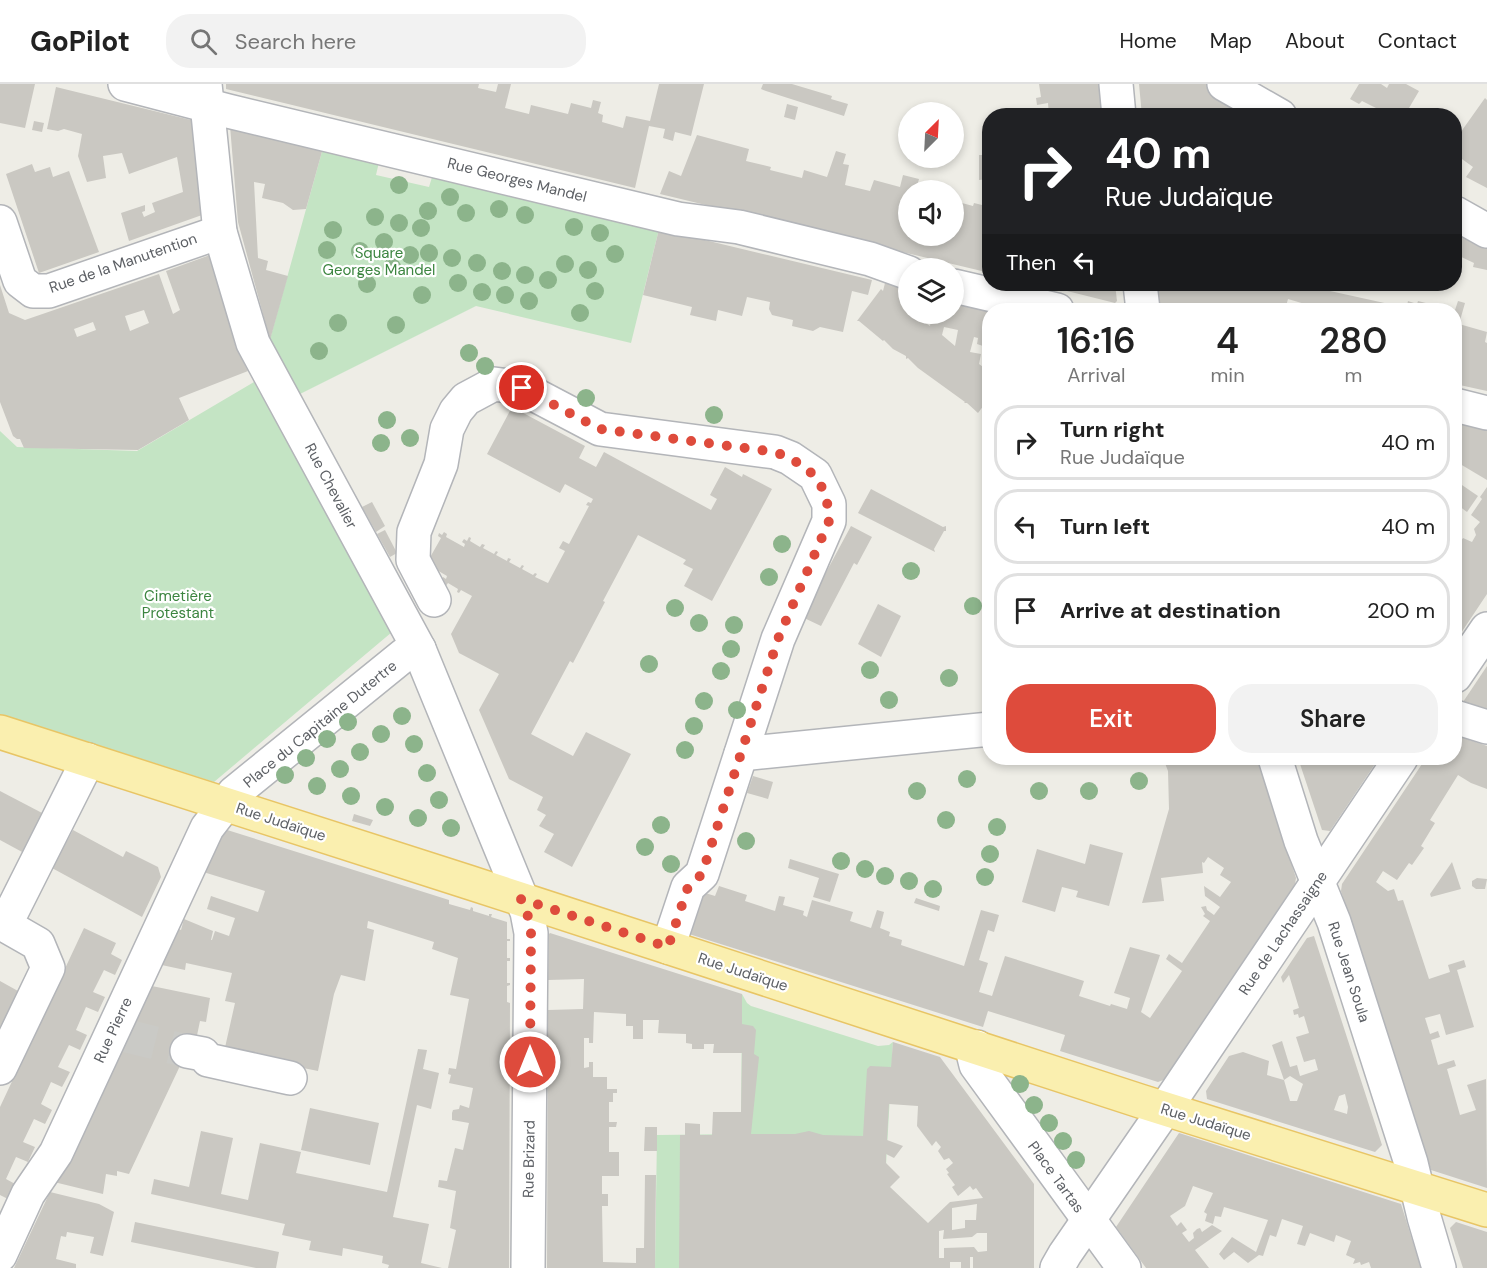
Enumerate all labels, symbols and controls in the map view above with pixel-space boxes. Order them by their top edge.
search box [166,14,586,68]
text: GoPilot [30,23,130,60]
icon: search [187,25,220,58]
text: Search here [235,27,356,56]
text: Home [1119,27,1177,55]
text: Map [1210,27,1252,55]
text: About [1285,27,1345,55]
text: Contact [1378,27,1457,55]
north arrow [898,102,964,168]
map controls [898,102,964,324]
text: 40 m [1105,126,1211,181]
icon: right [1006,132,1084,210]
street label: Rue Georges Mandel [445,153,589,207]
text: Rue Judaïque [1105,179,1273,214]
button: sound [898,180,964,246]
street label: Rue de la Manutention [46,228,200,298]
park label: Square Georges Mandel [323,243,435,280]
icon: left [1068,246,1101,279]
text: Then [1006,248,1056,277]
button: layers [898,258,964,324]
text: 16:16 [1057,317,1136,364]
text: 4 [1216,317,1239,364]
text: 280 [1319,317,1387,364]
pin [496,362,547,413]
text: Arrival [1067,362,1125,388]
text: min [1211,362,1245,388]
text: m [1344,362,1362,388]
icon: arrive [505,371,538,404]
text: Turn right [1060,415,1165,444]
icon: right [1009,426,1042,459]
text: 40 m [1381,428,1435,457]
street label: Rue Chevalier [300,440,362,533]
text: Rue Judaïque [1060,444,1185,470]
icon: left [1009,510,1042,543]
text: Turn left [1060,512,1150,541]
text: 40 m [1381,512,1435,541]
park label: Cimetière Protestant [142,586,214,623]
icon: arrive [1009,594,1042,627]
text: Arrive at destination [1060,596,1281,625]
text: 200 m [1367,596,1435,625]
street label: Place du Capitaine Dutertre [239,656,401,792]
button: Exit [1006,684,1216,753]
button: Share [1228,684,1438,753]
street label: Rue Judaïque [233,798,329,846]
street label: Rue de Lachassaigne [1234,867,1332,999]
street label: Rue Jean Soula [1323,919,1375,1025]
street label: Rue Judaïque [695,948,791,996]
street label: Rue Pierre [89,994,137,1066]
position arrow [498,1030,562,1094]
street label: Rue Judaïque [1158,1099,1254,1145]
street label: Rue Brizard [518,1120,540,1198]
street label: Place Tartas [1023,1137,1089,1217]

